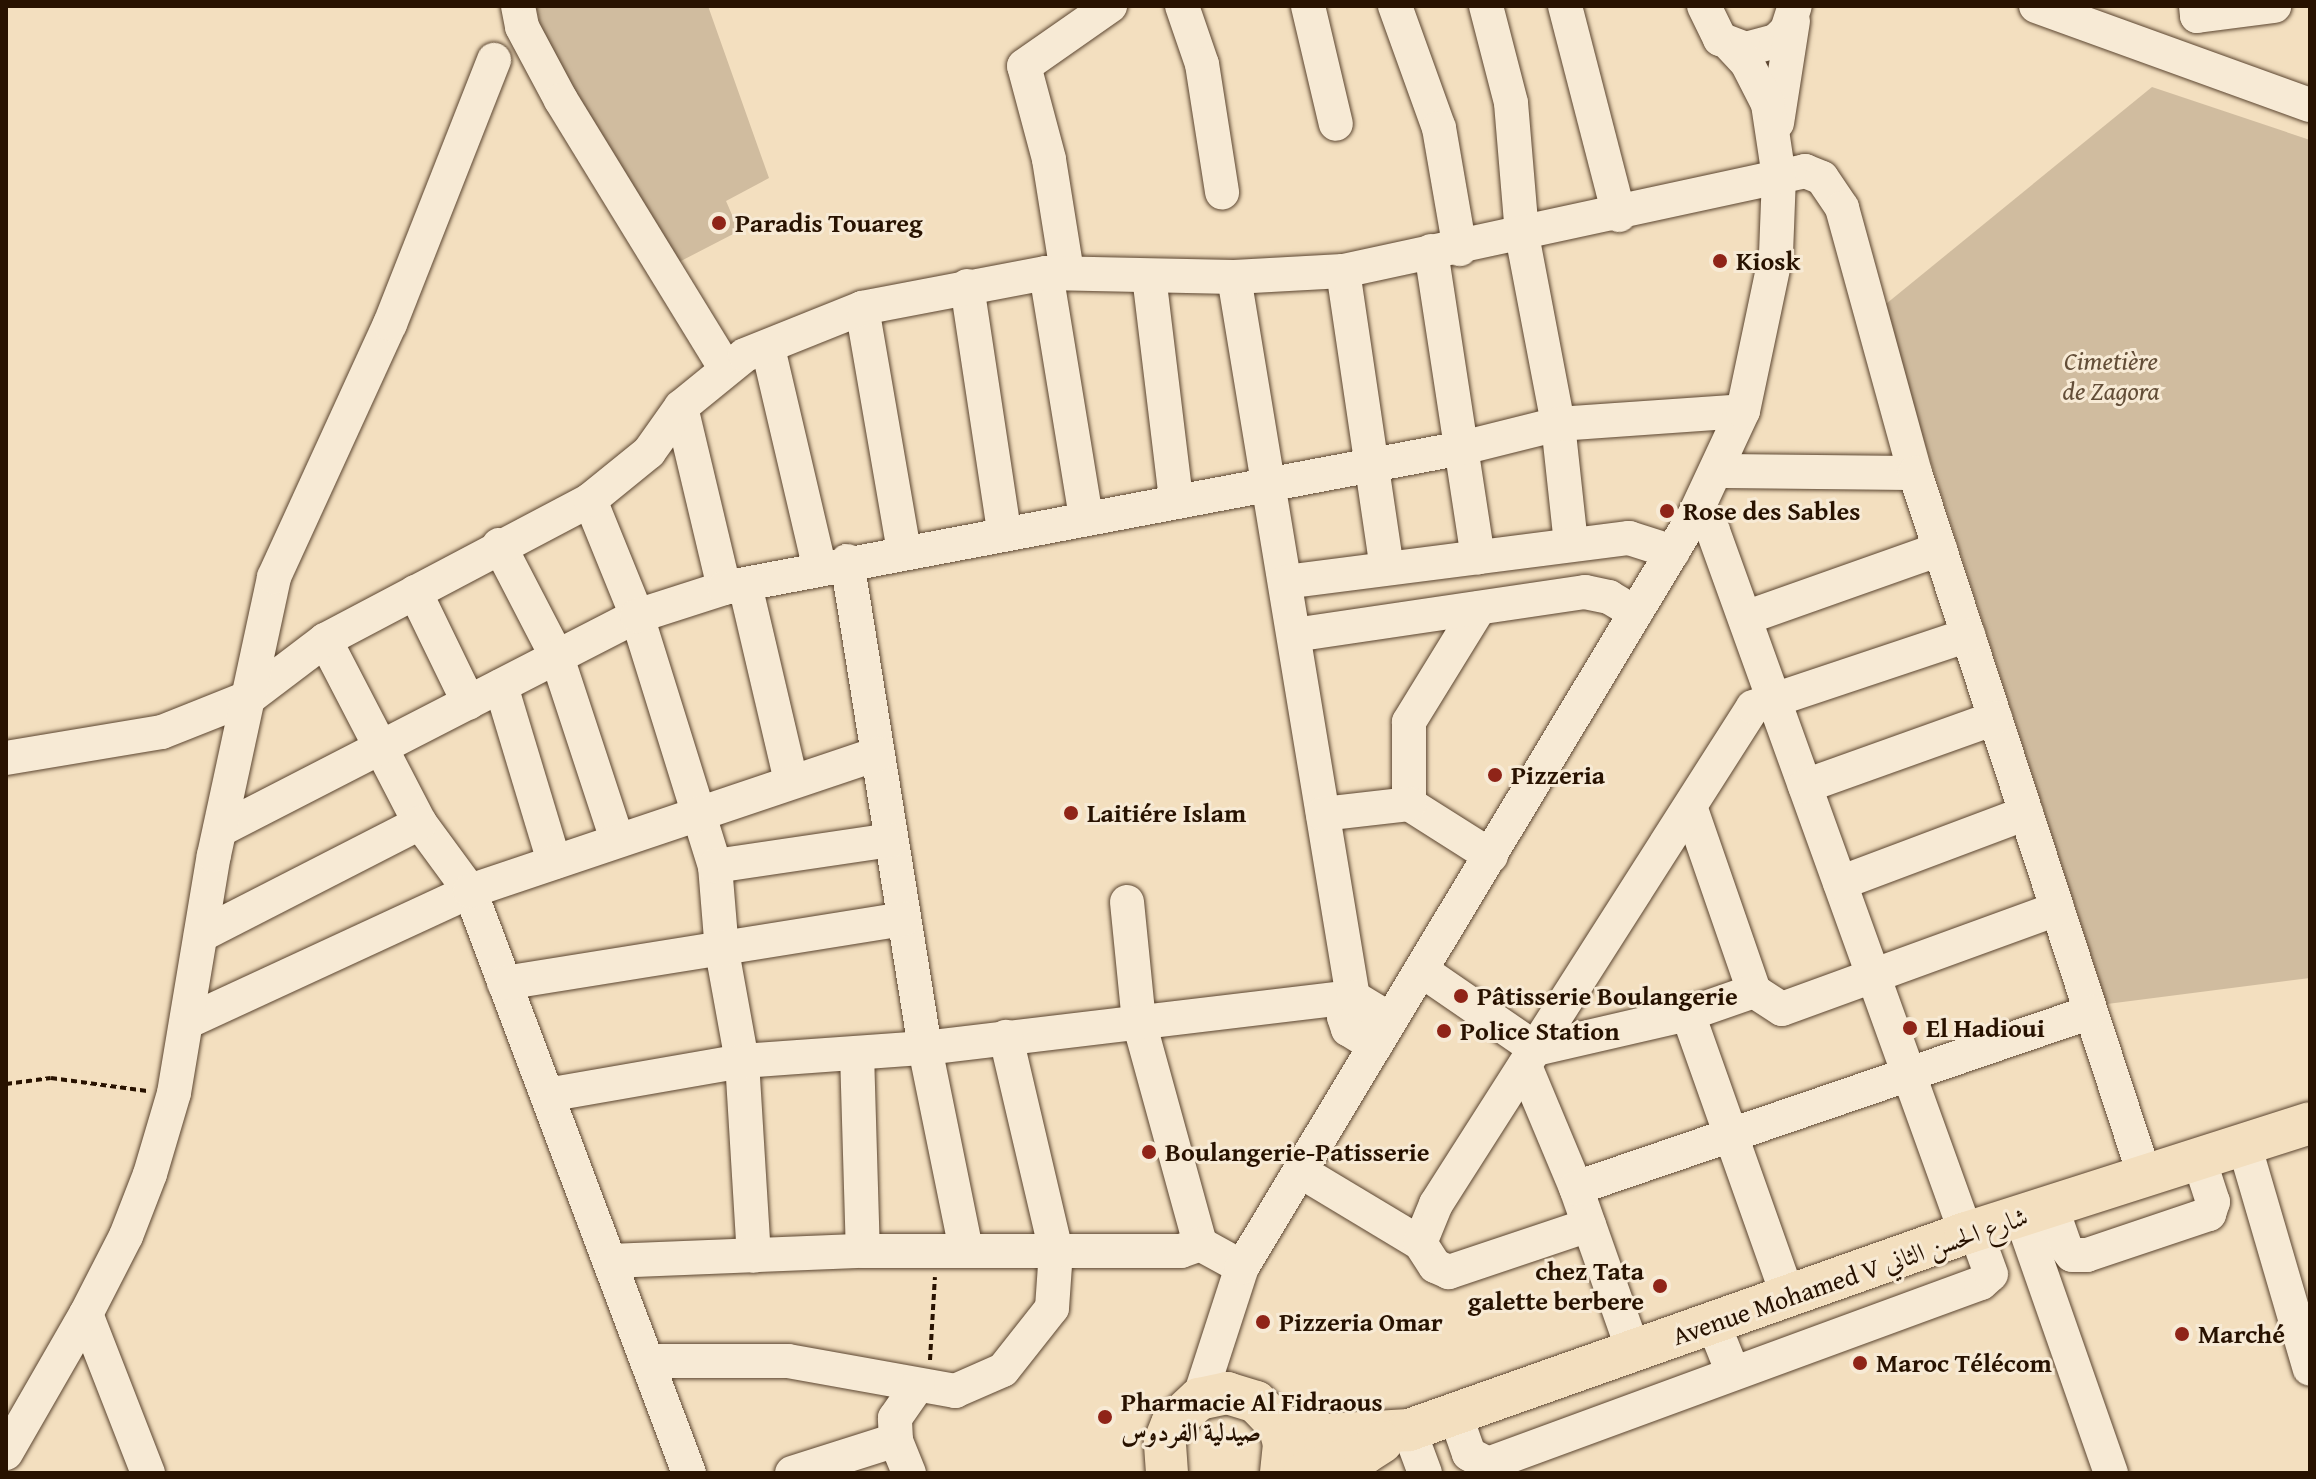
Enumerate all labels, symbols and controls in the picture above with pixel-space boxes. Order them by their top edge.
place label: Paradis Touareg [735,207,923,239]
marker: Paradis Touareg [710,214,728,232]
place label: Kiosk [1736,245,1800,277]
marker: Kiosk [1711,252,1729,270]
park label: Cimetière de Zagora [2062,345,2160,406]
place label: Rose des Sables [1683,495,1860,527]
marker: Rose des Sables [1658,502,1676,520]
place label: Pizzeria [1511,759,1605,791]
marker: Pizzeria [1486,766,1504,784]
place label: Laitiére Islam [1087,797,1246,829]
marker: Laitiére Islam [1062,804,1080,822]
place label: Pâtisserie Boulangerie [1477,980,1738,1012]
marker: Pâtisserie Boulangerie [1452,987,1470,1005]
place label: El Hadioui [1926,1012,2045,1044]
place label: Police Station [1460,1015,1619,1047]
marker: El Hadioui [1901,1019,1919,1037]
marker: Police Station [1435,1022,1453,1040]
place label: Boulangerie-Patisserie [1165,1136,1429,1168]
marker: Boulangerie-Patisserie [1140,1143,1158,1161]
street label: Avenue Mohamed V شارع الحسن الثاني [1668,1200,2032,1352]
place label: chez Tata galette berbere [1468,1255,1644,1316]
marker: chez Tata galette berbere [1651,1277,1669,1295]
place label: Pizzeria Omar [1279,1306,1443,1338]
marker: Pizzeria Omar [1254,1313,1272,1331]
place label: Marché [2198,1318,2285,1350]
marker: Marché [2173,1325,2191,1343]
place label: Maroc Télécom [1876,1347,2052,1379]
marker: Maroc Télécom [1851,1354,1869,1372]
place label: Pharmacie Al Fidraous صيدلية الفردوس [1121,1386,1383,1448]
marker: Pharmacie Al Fidraous صيدلية الفردوس [1096,1408,1114,1426]

